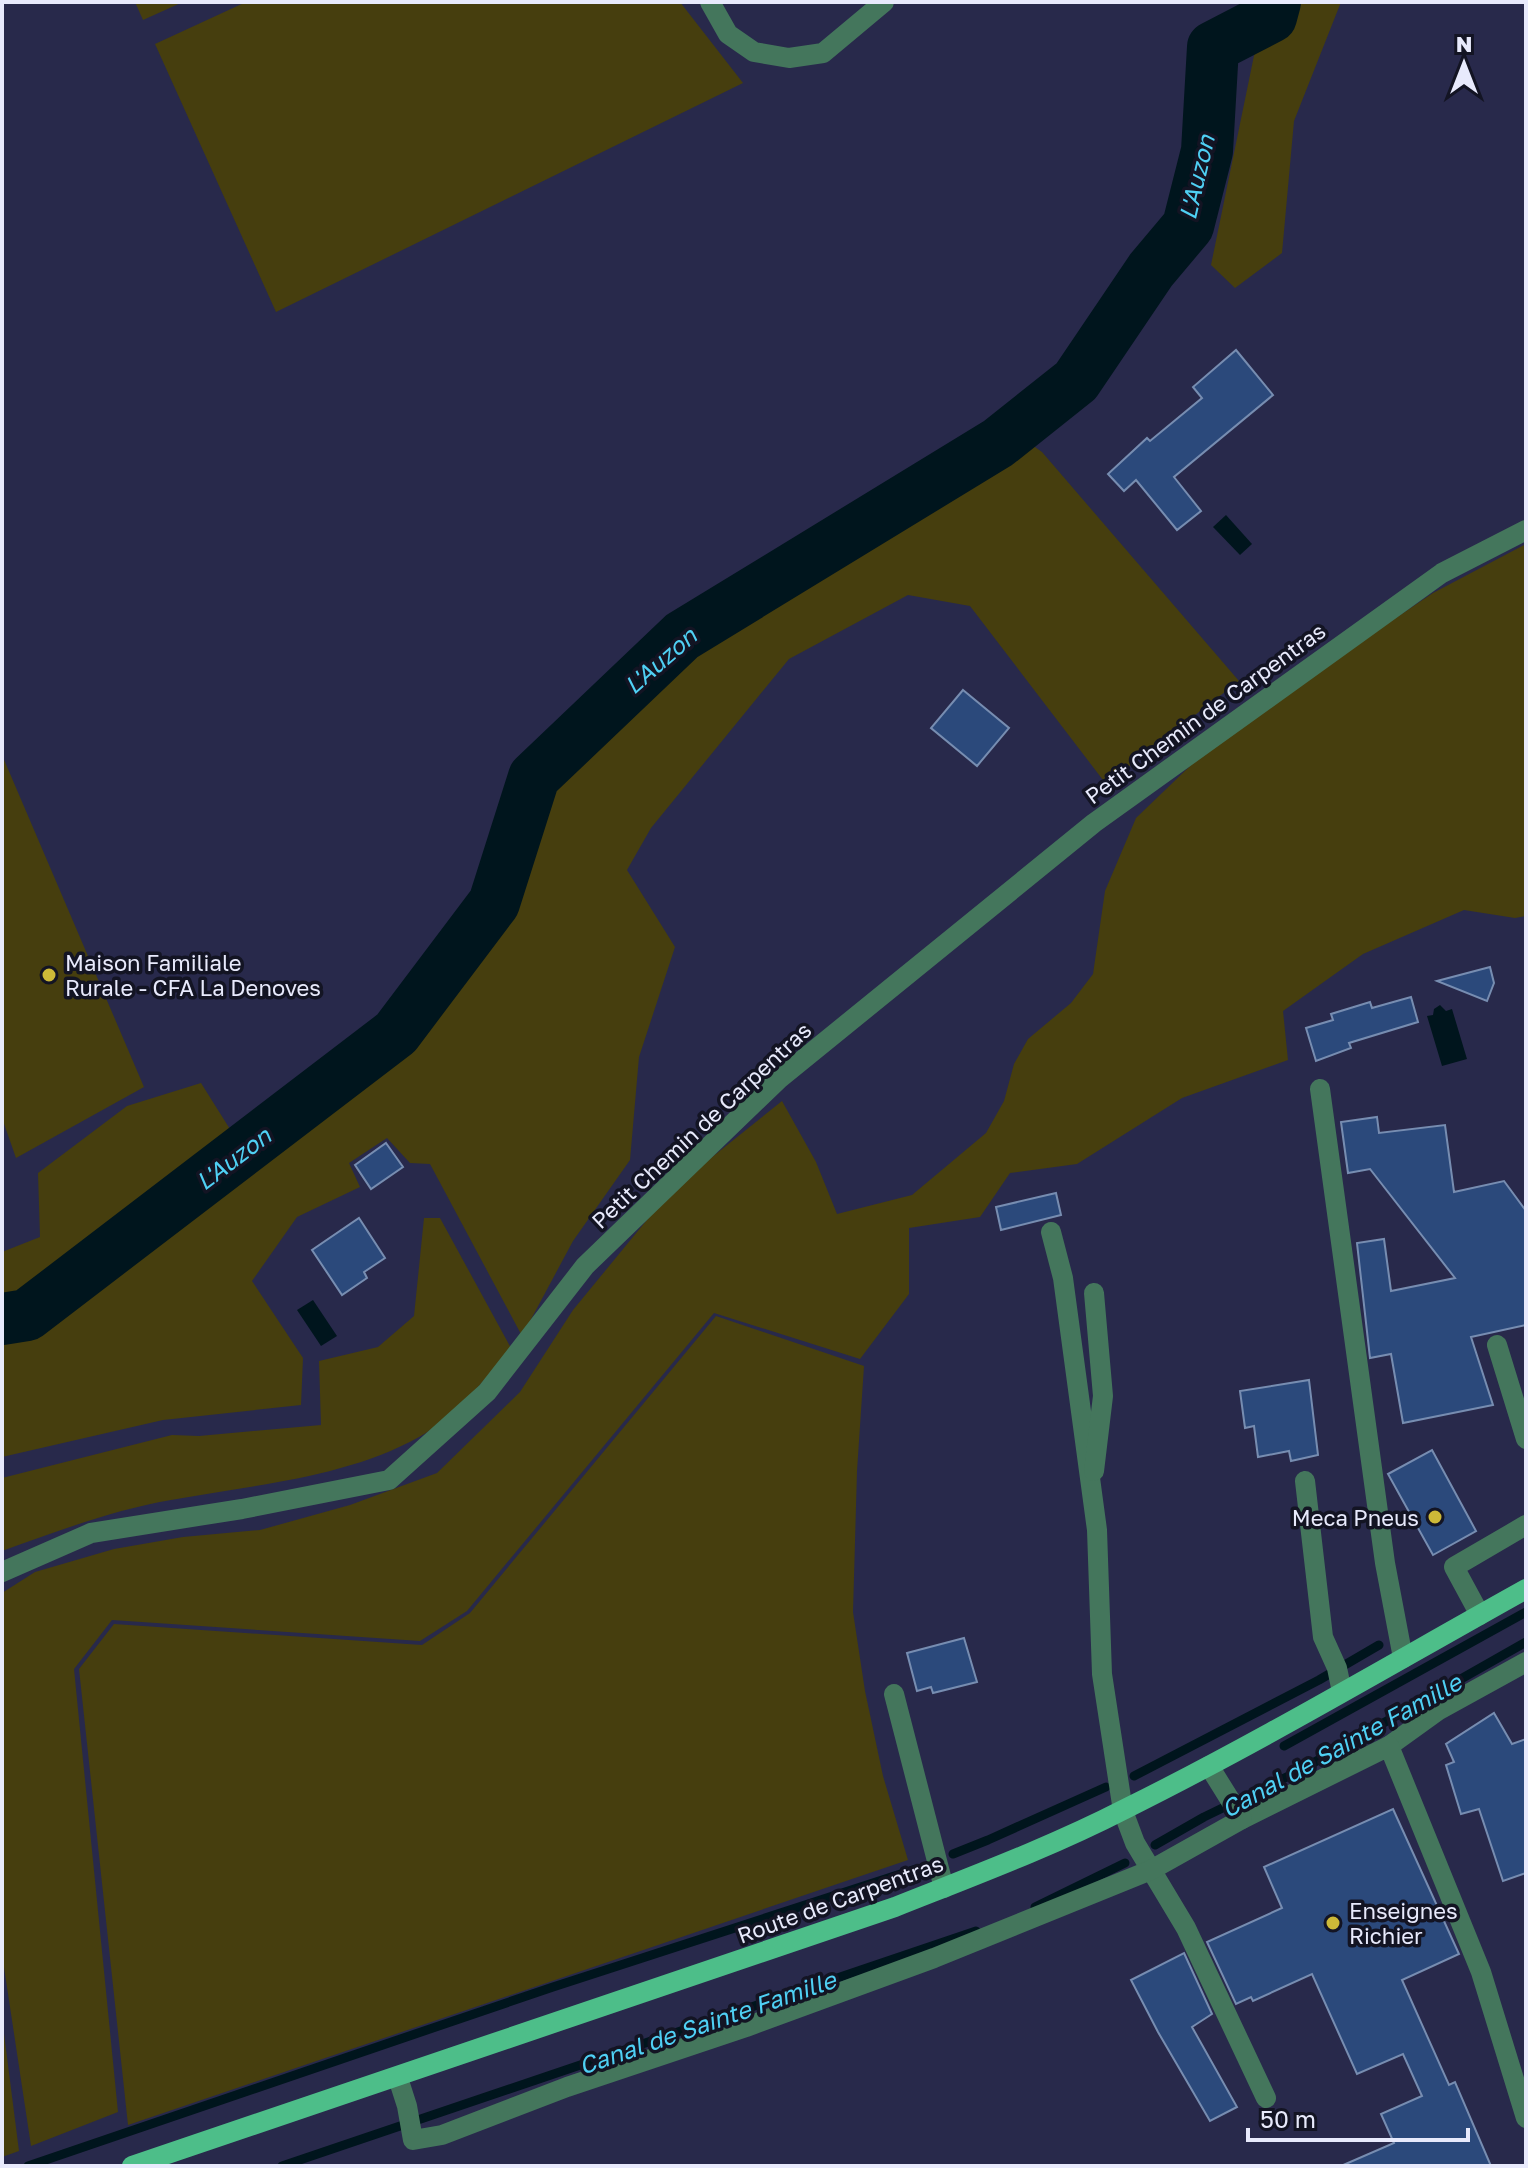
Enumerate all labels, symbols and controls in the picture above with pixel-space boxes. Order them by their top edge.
north arrow [1424,24,1504,104]
text: N [1456,30,1472,57]
water label: L'Auzon [1172,131,1220,222]
street label: Petit Chemin de Carpentras [1080,617,1330,809]
water label: L'Auzon [618,620,703,699]
place label: Maison Familiale Rurale - CFA La Denoves [65,949,321,1001]
marker: Maison Familiale Rurale - CFA La Denoves [40,966,58,984]
street label: Petit Chemin de Carpentras [586,1016,816,1234]
water label: L'Auzon [190,1120,277,1196]
place label: Meca Pneus [1292,1504,1419,1531]
marker: Meca Pneus [1426,1508,1444,1526]
water label: Canal de Sainte Famille [1216,1666,1468,1823]
street label: Route de Carpentras [733,1849,947,1949]
place label: Enseignes Richier [1349,1897,1458,1949]
marker: Enseignes Richier [1324,1914,1342,1932]
water label: Canal de Sainte Famille [575,1964,841,2080]
scale bar [1248,2092,1468,2142]
text: 50 m [1260,2104,1316,2133]

